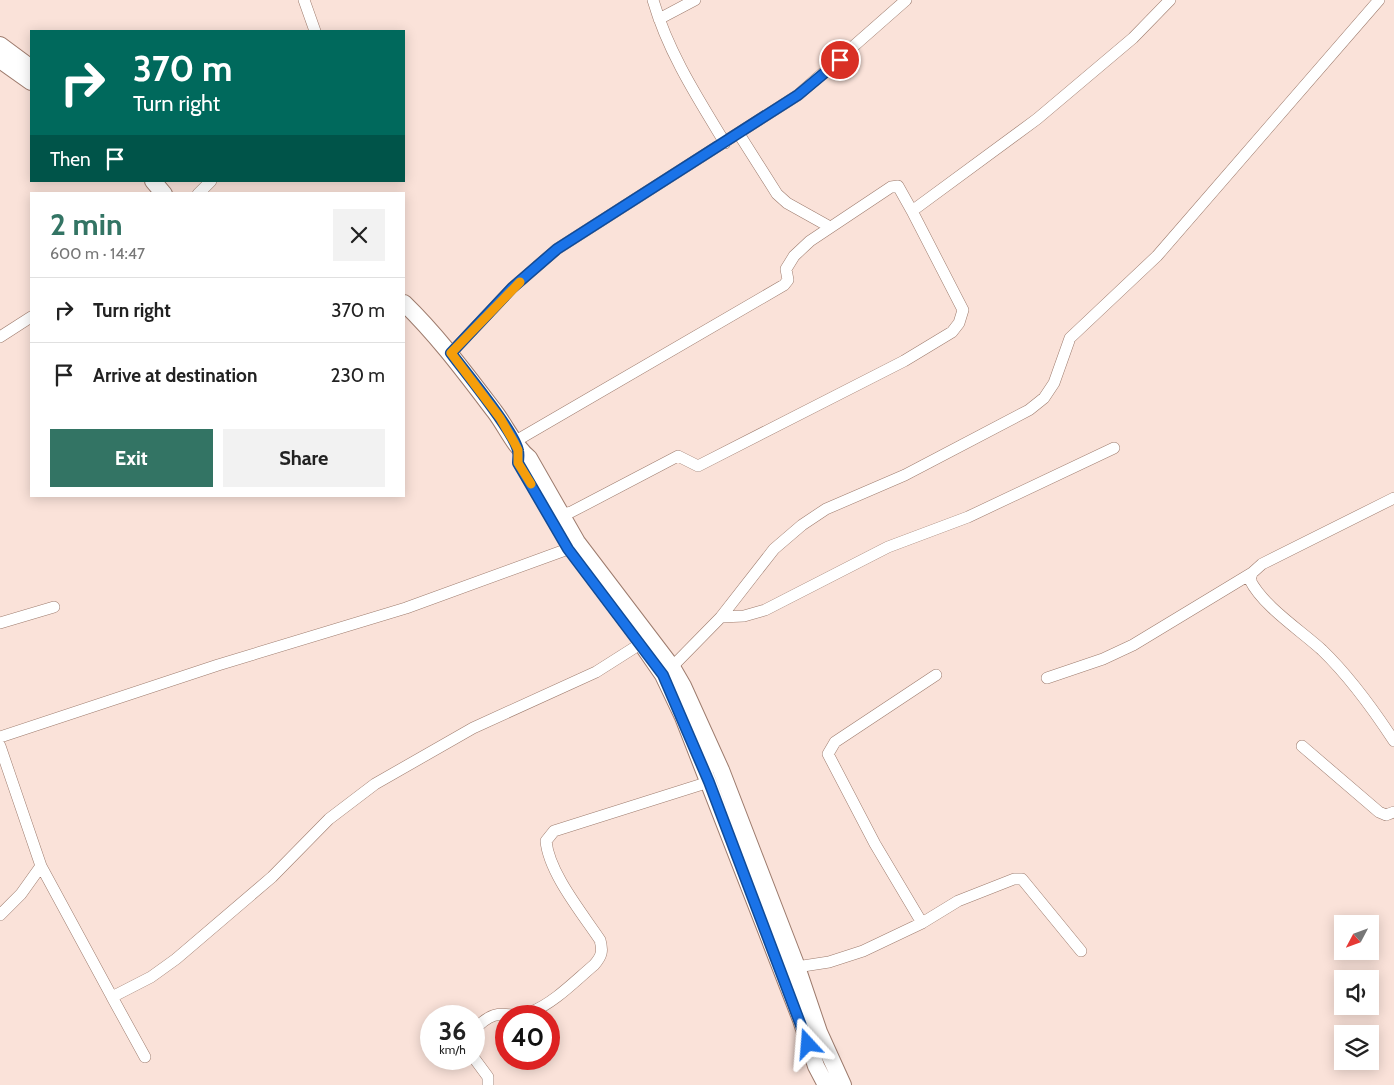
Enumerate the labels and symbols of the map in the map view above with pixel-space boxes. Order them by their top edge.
pin [819,39,861,81]
north arrow [1334,915,1379,960]
speed limit sign: 40 [495,1005,560,1070]
position arrow [781,1017,833,1069]

